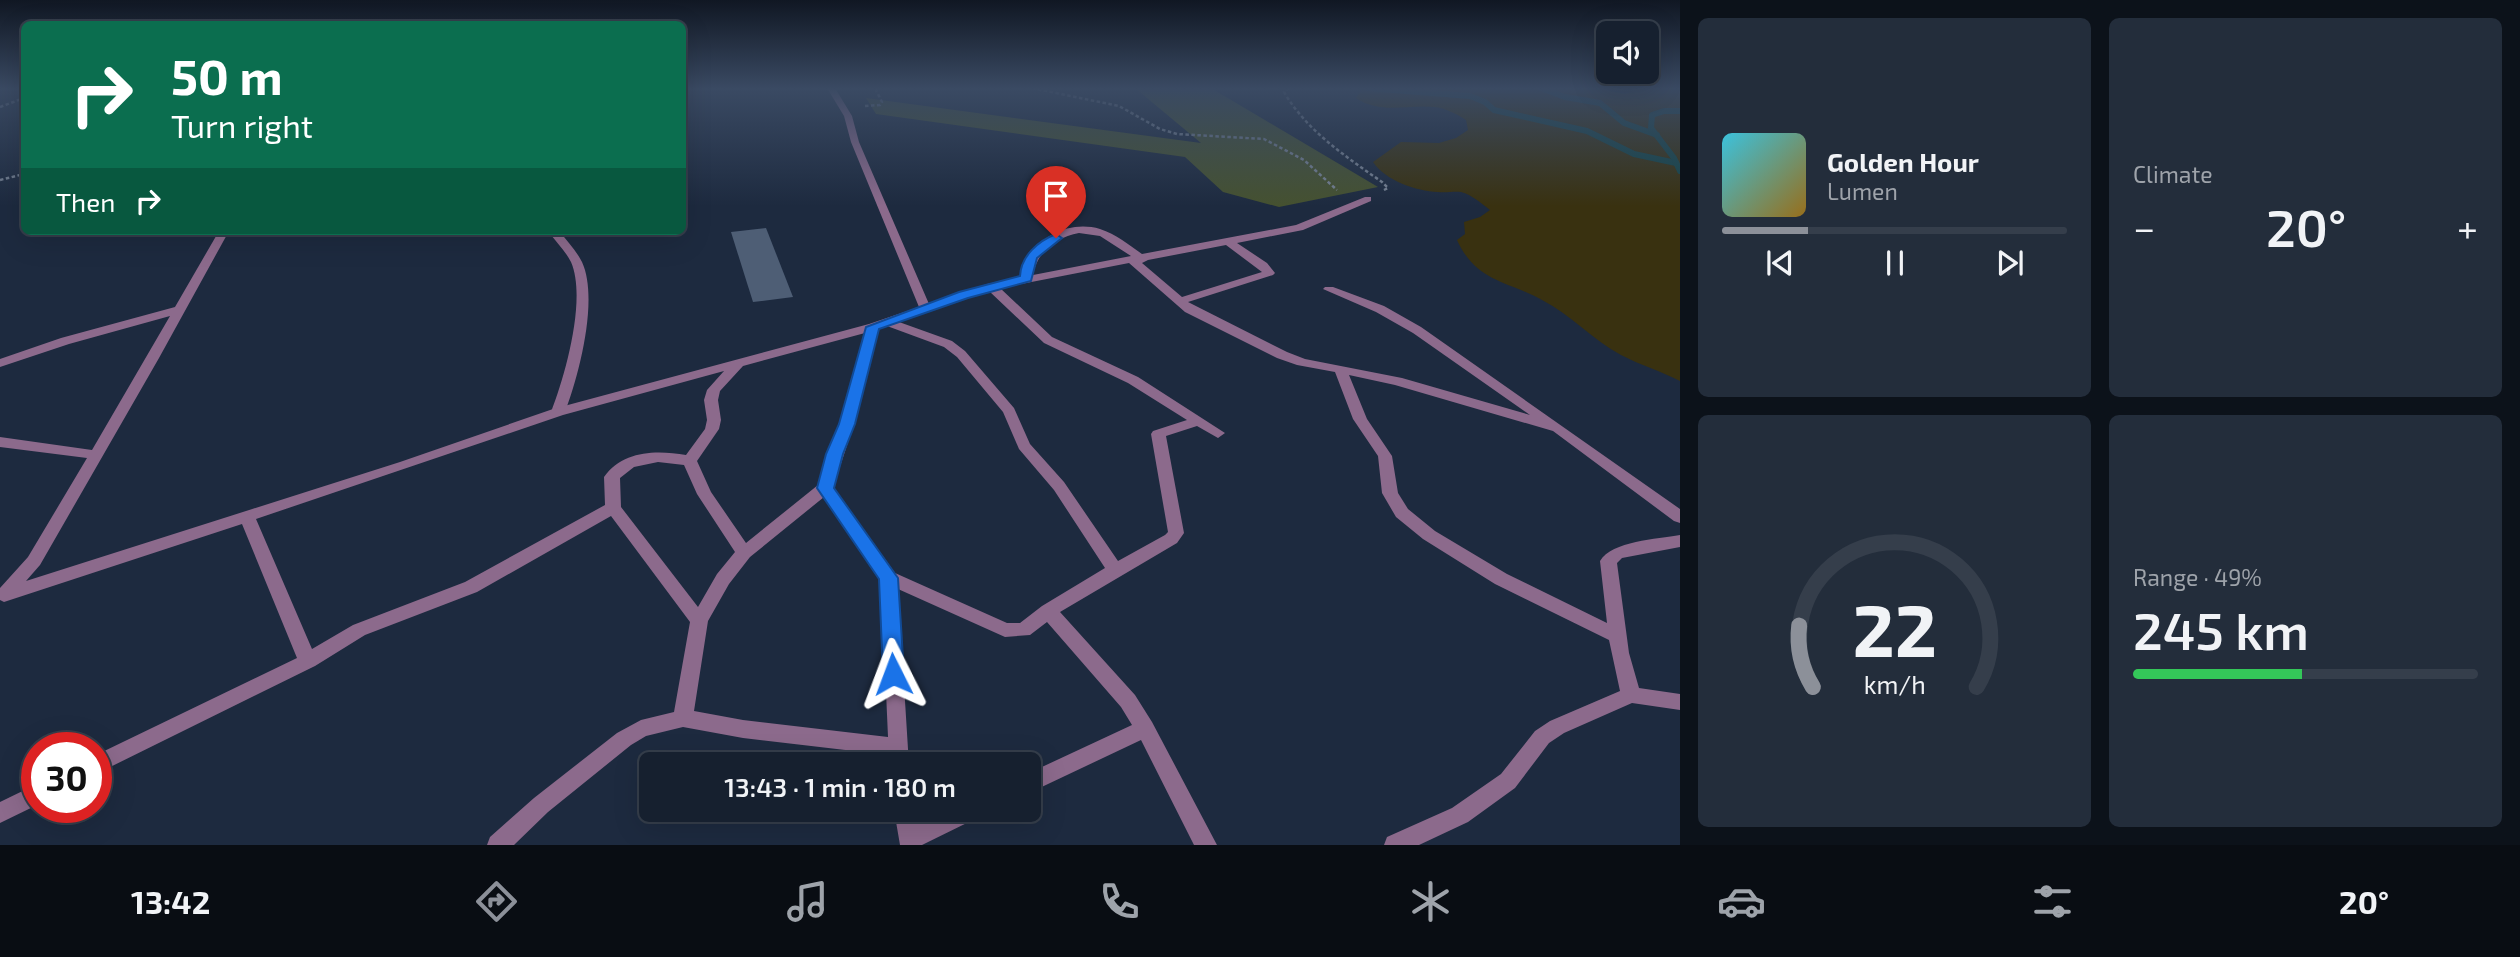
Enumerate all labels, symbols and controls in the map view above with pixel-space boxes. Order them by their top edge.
map controls [1596,21,1659,84]
button: sound [1596,21,1659,84]
text: 50 m [171,46,283,105]
icon: right [56,49,147,140]
text: Turn right [171,106,313,144]
text: Golden Hour [1827,146,1979,177]
text: Climate [2133,160,2213,188]
pin [1026,166,1086,238]
icon: arrive [1037,177,1075,215]
text: Lumen [1827,177,1898,205]
icon: right [129,182,167,220]
text: Then [56,186,115,217]
text: 20° [2266,195,2346,257]
text: − [2133,204,2155,250]
text: + [2457,204,2478,250]
icon: previous [1761,244,1799,282]
icon: pause [1876,244,1914,282]
icon: next [1991,244,2029,282]
text: Range · 49% [2133,563,2262,591]
text: 22 [1852,584,1937,672]
text: 245 km [2133,598,2309,660]
position arrow [856,637,930,711]
text: km/h [1863,669,1926,699]
speed limit sign: 30 [21,732,112,823]
text: 13:43 · 1 min · 180 m [724,771,956,802]
icon: directions [472,877,521,926]
icon: music [783,877,832,926]
icon: phone [1095,877,1144,926]
icon: climate [1406,877,1455,926]
icon: car [1717,877,1766,926]
icon: filters [2028,877,2077,926]
text: 13:42 [131,882,210,920]
text: 20° [2339,882,2389,920]

